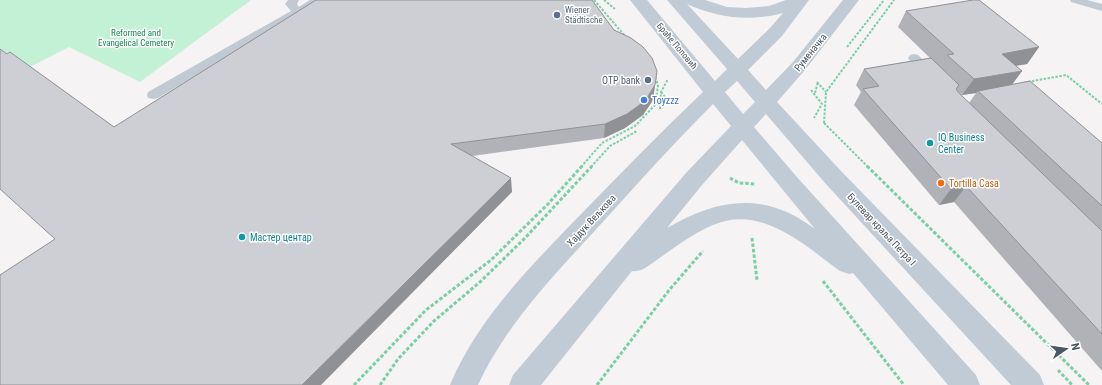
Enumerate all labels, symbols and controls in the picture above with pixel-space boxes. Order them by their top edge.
place label: Wiener Städtische [565,5,603,25]
marker: Wiener Städtische [552,10,562,20]
street label: Браће Поповић [655,21,699,71]
park label: Reformed and Evangelical Cemetery [98,28,174,48]
street label: Руменачка [792,31,829,73]
place label: OTP bank [602,75,640,86]
marker: OTP bank [643,75,653,85]
marker: Toyzzz [639,95,649,105]
place label: Toyzzz [652,95,679,106]
place label: IQ Business Center [938,132,985,155]
marker: IQ Business Center [925,138,935,148]
marker: Tortilla Casa [936,178,946,188]
place label: Tortilla Casa [949,178,999,189]
street label: Булевар краља Петра I [845,191,918,268]
street label: Хајдук Вељкова [565,192,618,248]
marker: Мастер центар [237,232,247,242]
place label: Мастер центар [250,232,312,243]
north arrow [1046,329,1086,369]
text: N [1068,342,1082,352]

